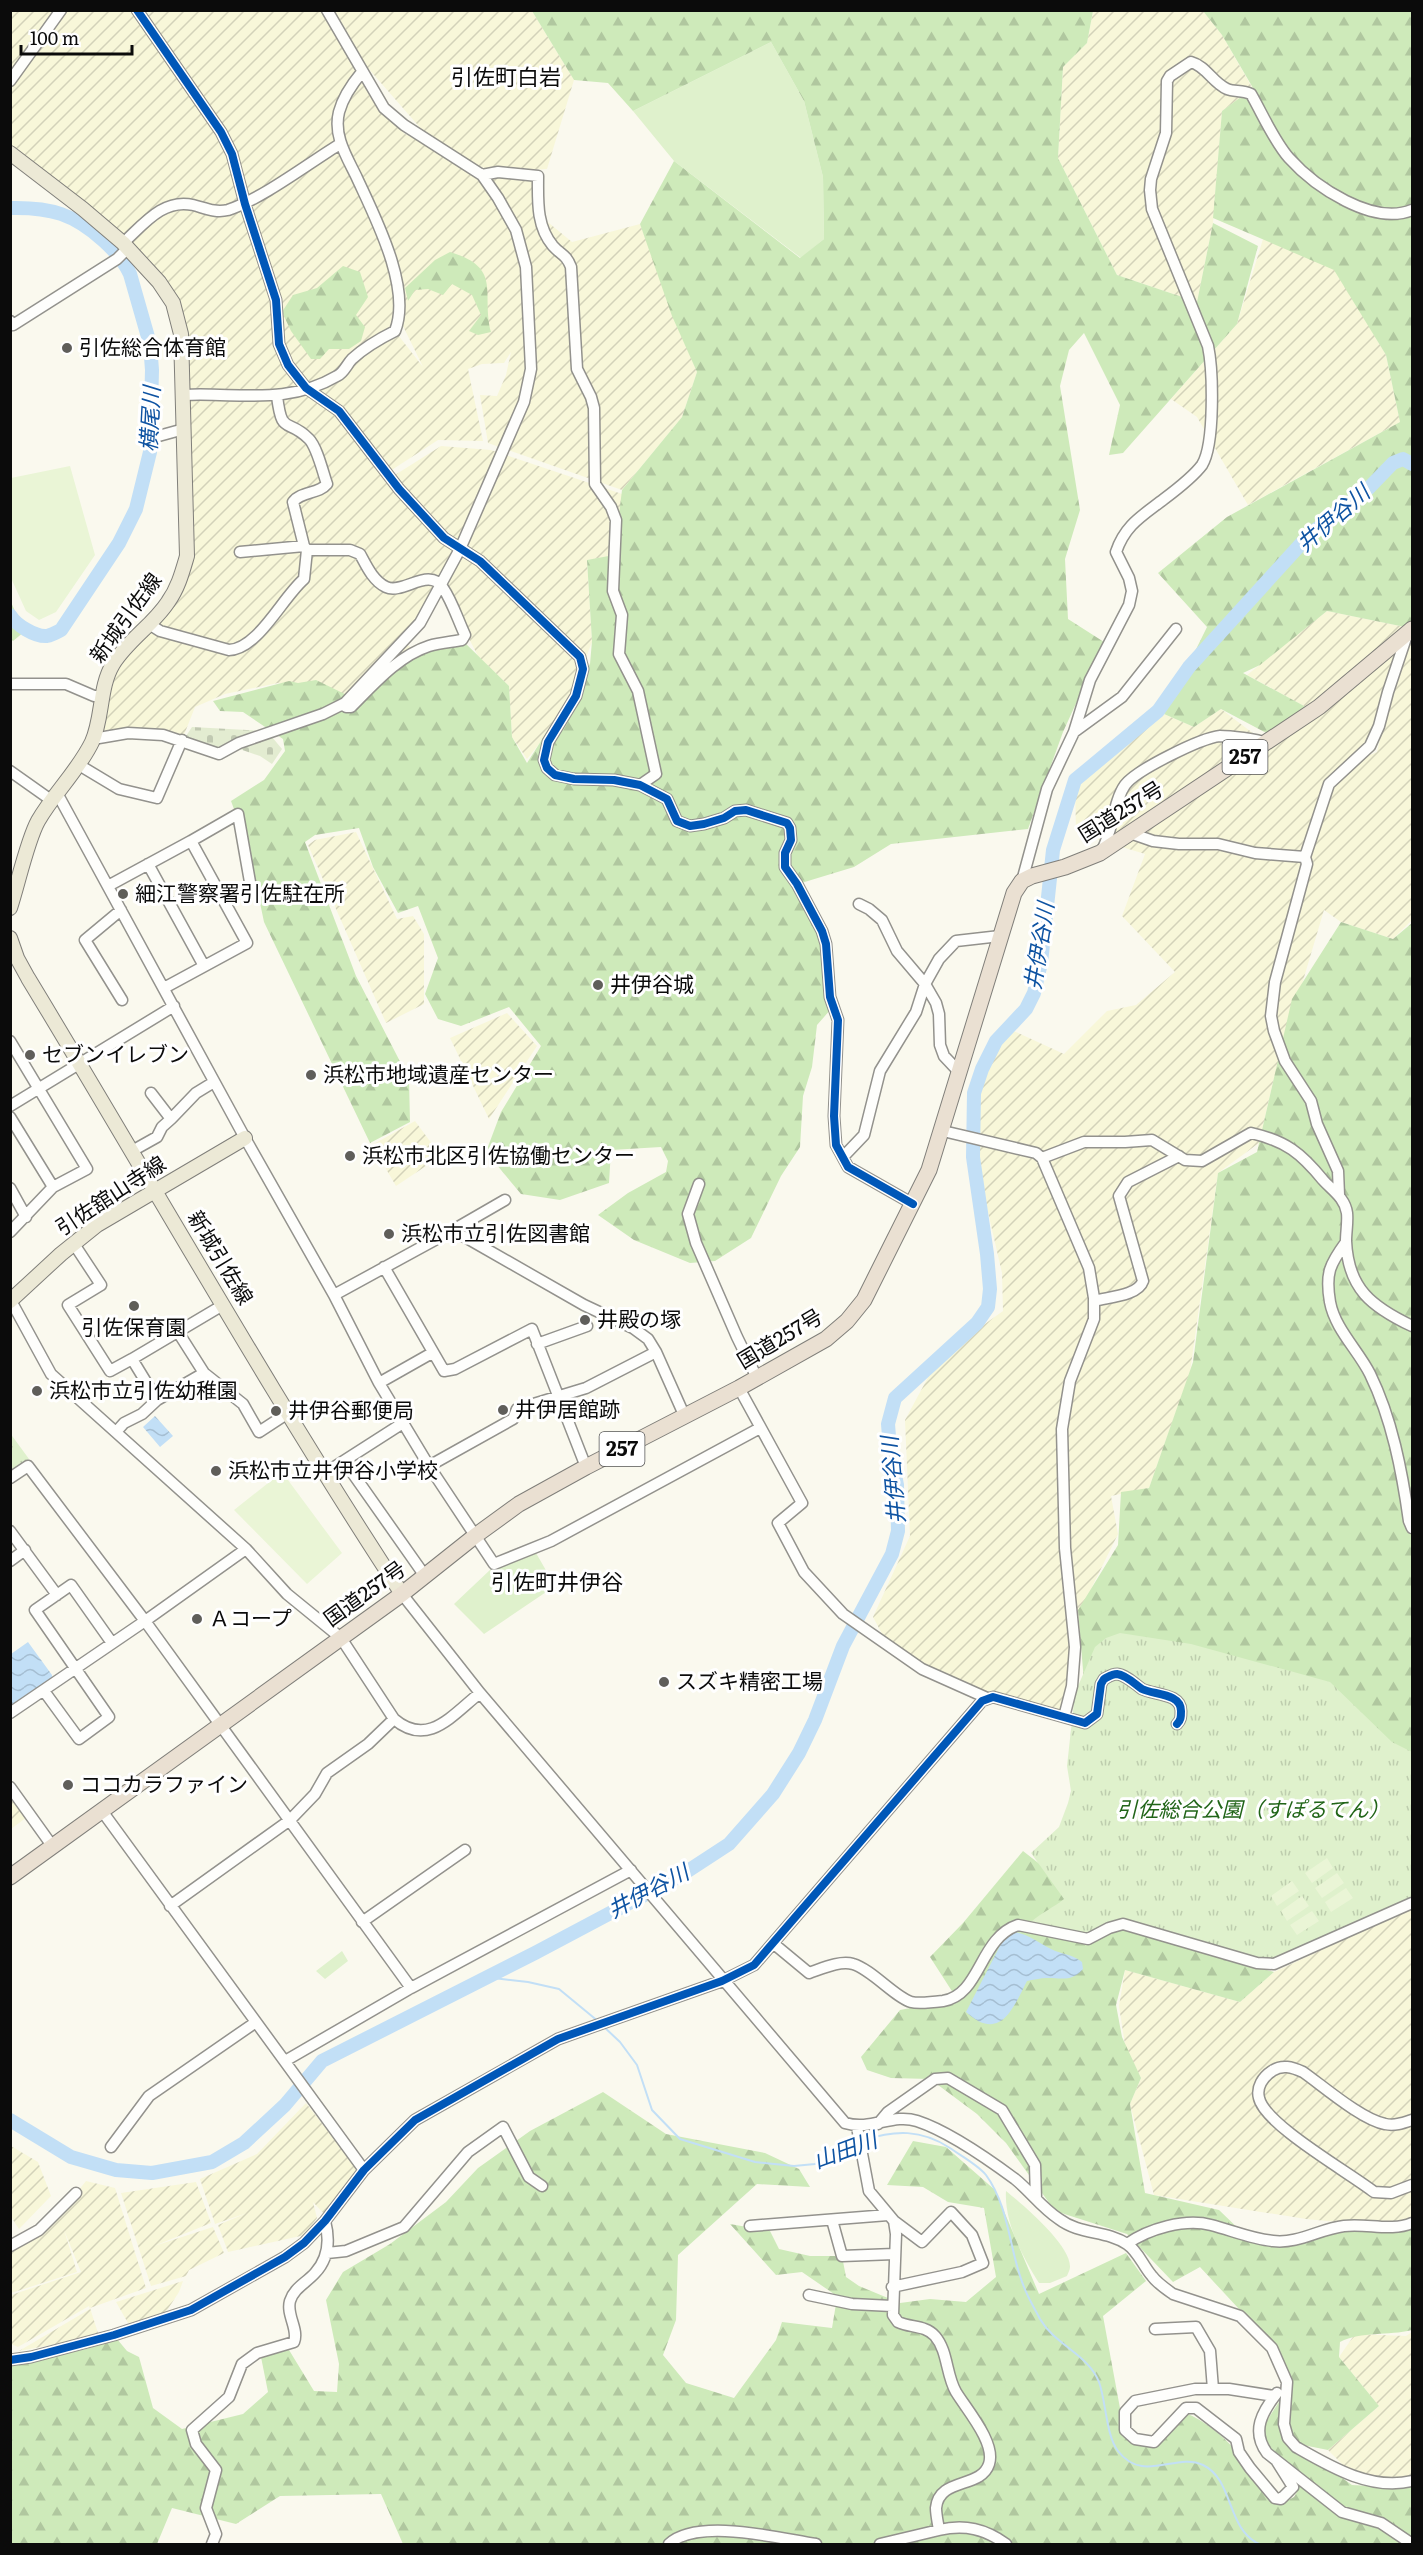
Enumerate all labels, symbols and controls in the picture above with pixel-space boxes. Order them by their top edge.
scale bar [21,18,132,56]
text: 100 m [30,24,79,51]
district label: 引佐町白岩 [451,59,561,92]
place label: 引佐総合体育館 [79,330,226,361]
marker: 引佐総合体育館 [60,341,74,355]
water label: 横尾川 [130,383,167,453]
water label: 井伊谷川 [1288,474,1378,558]
street label: 新城引佐線 [81,565,167,668]
road number: 257 [1222,740,1268,774]
street label: 国道257号 [1071,772,1168,848]
place label: 細江警察署引佐駐在所 [135,876,345,907]
marker: 細江警察署引佐駐在所 [116,887,130,901]
water label: 井伊谷川 [1014,898,1061,992]
place label: 井伊谷城 [610,967,694,998]
marker: 井伊谷城 [591,978,605,992]
place label: セブンイレブン [42,1037,189,1068]
marker: セブンイレブン [23,1048,37,1062]
place label: 浜松市地域遺産センター [323,1057,554,1088]
marker: 浜松市地域遺産センター [304,1068,318,1082]
place label: 浜松市北区引佐協働センター [362,1138,635,1169]
street label: 引佐舘山寺線 [48,1147,171,1241]
marker: 浜松市北区引佐協働センター [343,1149,357,1163]
street label: 新城引佐線 [182,1204,262,1310]
place label: 浜松市立引佐図書館 [401,1216,590,1247]
marker: 浜松市立引佐図書館 [382,1227,396,1241]
marker: 引佐保育園 [127,1299,141,1313]
street label: 国道257号 [730,1299,827,1375]
place label: 井殿の塚 [597,1302,681,1333]
place label: 引佐保育園 [82,1310,187,1341]
marker: 井殿の塚 [578,1313,592,1327]
place label: 浜松市立引佐幼稚園 [49,1373,238,1404]
marker: 浜松市立引佐幼稚園 [30,1384,44,1398]
place label: 井伊居館跡 [515,1392,620,1423]
place label: 井伊谷郵便局 [288,1393,414,1424]
marker: 井伊居館跡 [496,1403,510,1417]
marker: 井伊谷郵便局 [269,1404,283,1418]
road number: 257 [600,1432,644,1466]
water label: 井伊谷川 [871,1433,912,1525]
place label: 浜松市立井伊谷小学校 [228,1453,438,1484]
marker: 浜松市立井伊谷小学校 [209,1464,223,1478]
street label: 国道257号 [316,1552,411,1632]
district label: 引佐町井伊谷 [491,1564,623,1597]
place label: Ａコープ [209,1601,292,1632]
marker: Ａコープ [190,1612,204,1626]
place label: スズキ精密工場 [676,1664,823,1695]
marker: スズキ精密工場 [657,1675,671,1689]
place label: ココカラファイン [80,1767,248,1798]
marker: ココカラファイン [61,1778,75,1792]
park label: 引佐総合公園（すぽるてん） [1117,1792,1390,1823]
water label: 井伊谷川 [601,1854,696,1925]
water label: 山田川 [808,2121,883,2175]

